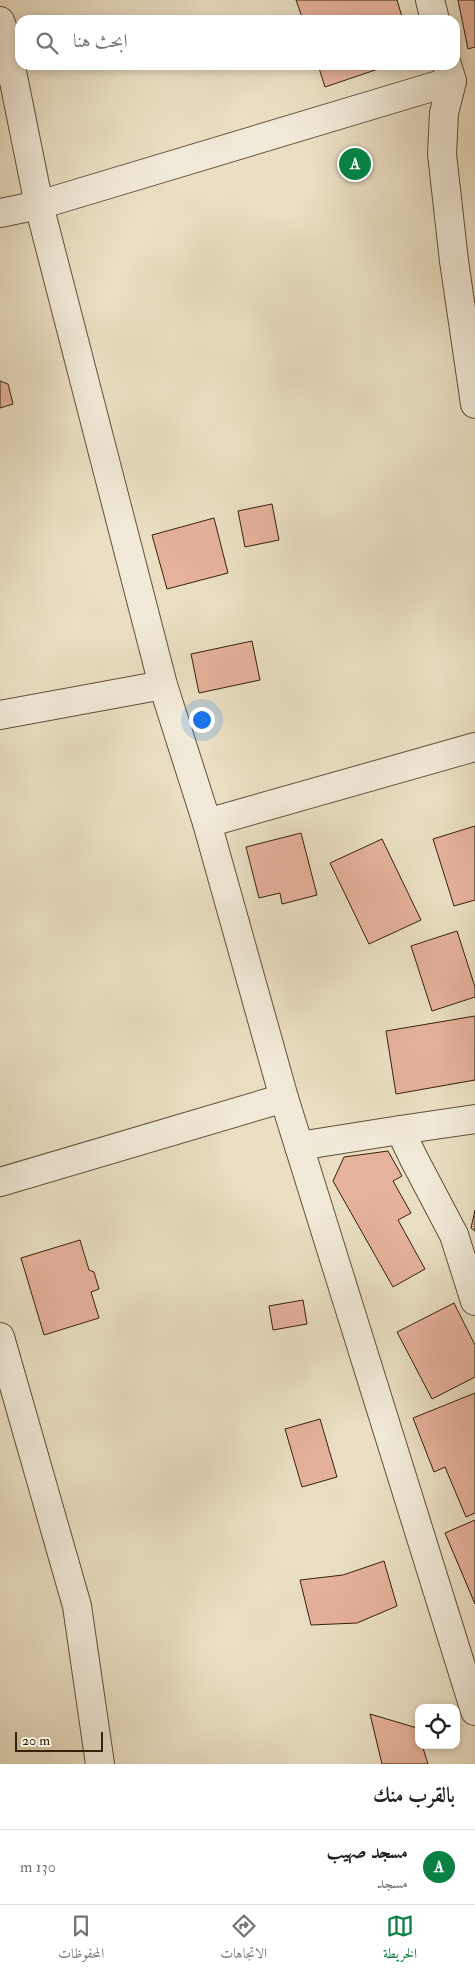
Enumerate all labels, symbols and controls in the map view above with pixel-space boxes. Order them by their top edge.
search box [15,15,460,70]
icon: search [33,29,61,57]
text: ابحث هنا [73,29,128,53]
pin: A [339,145,371,183]
your location [189,707,215,733]
map controls [415,1704,460,1749]
button: locate [415,1704,460,1749]
scale bar [15,1729,102,1752]
text: 20 m [22,1732,50,1749]
text: بالقرب منك [373,1782,455,1809]
text: مسجد صهيب [326,1840,408,1864]
text: 130 m [20,1857,56,1877]
text: A [434,1857,444,1877]
text: مسجد [377,1873,408,1893]
tab: المحفوظات [58,1912,104,1967]
tab: الاتجاهات [220,1912,267,1967]
tab: الخريطة [383,1912,417,1967]

